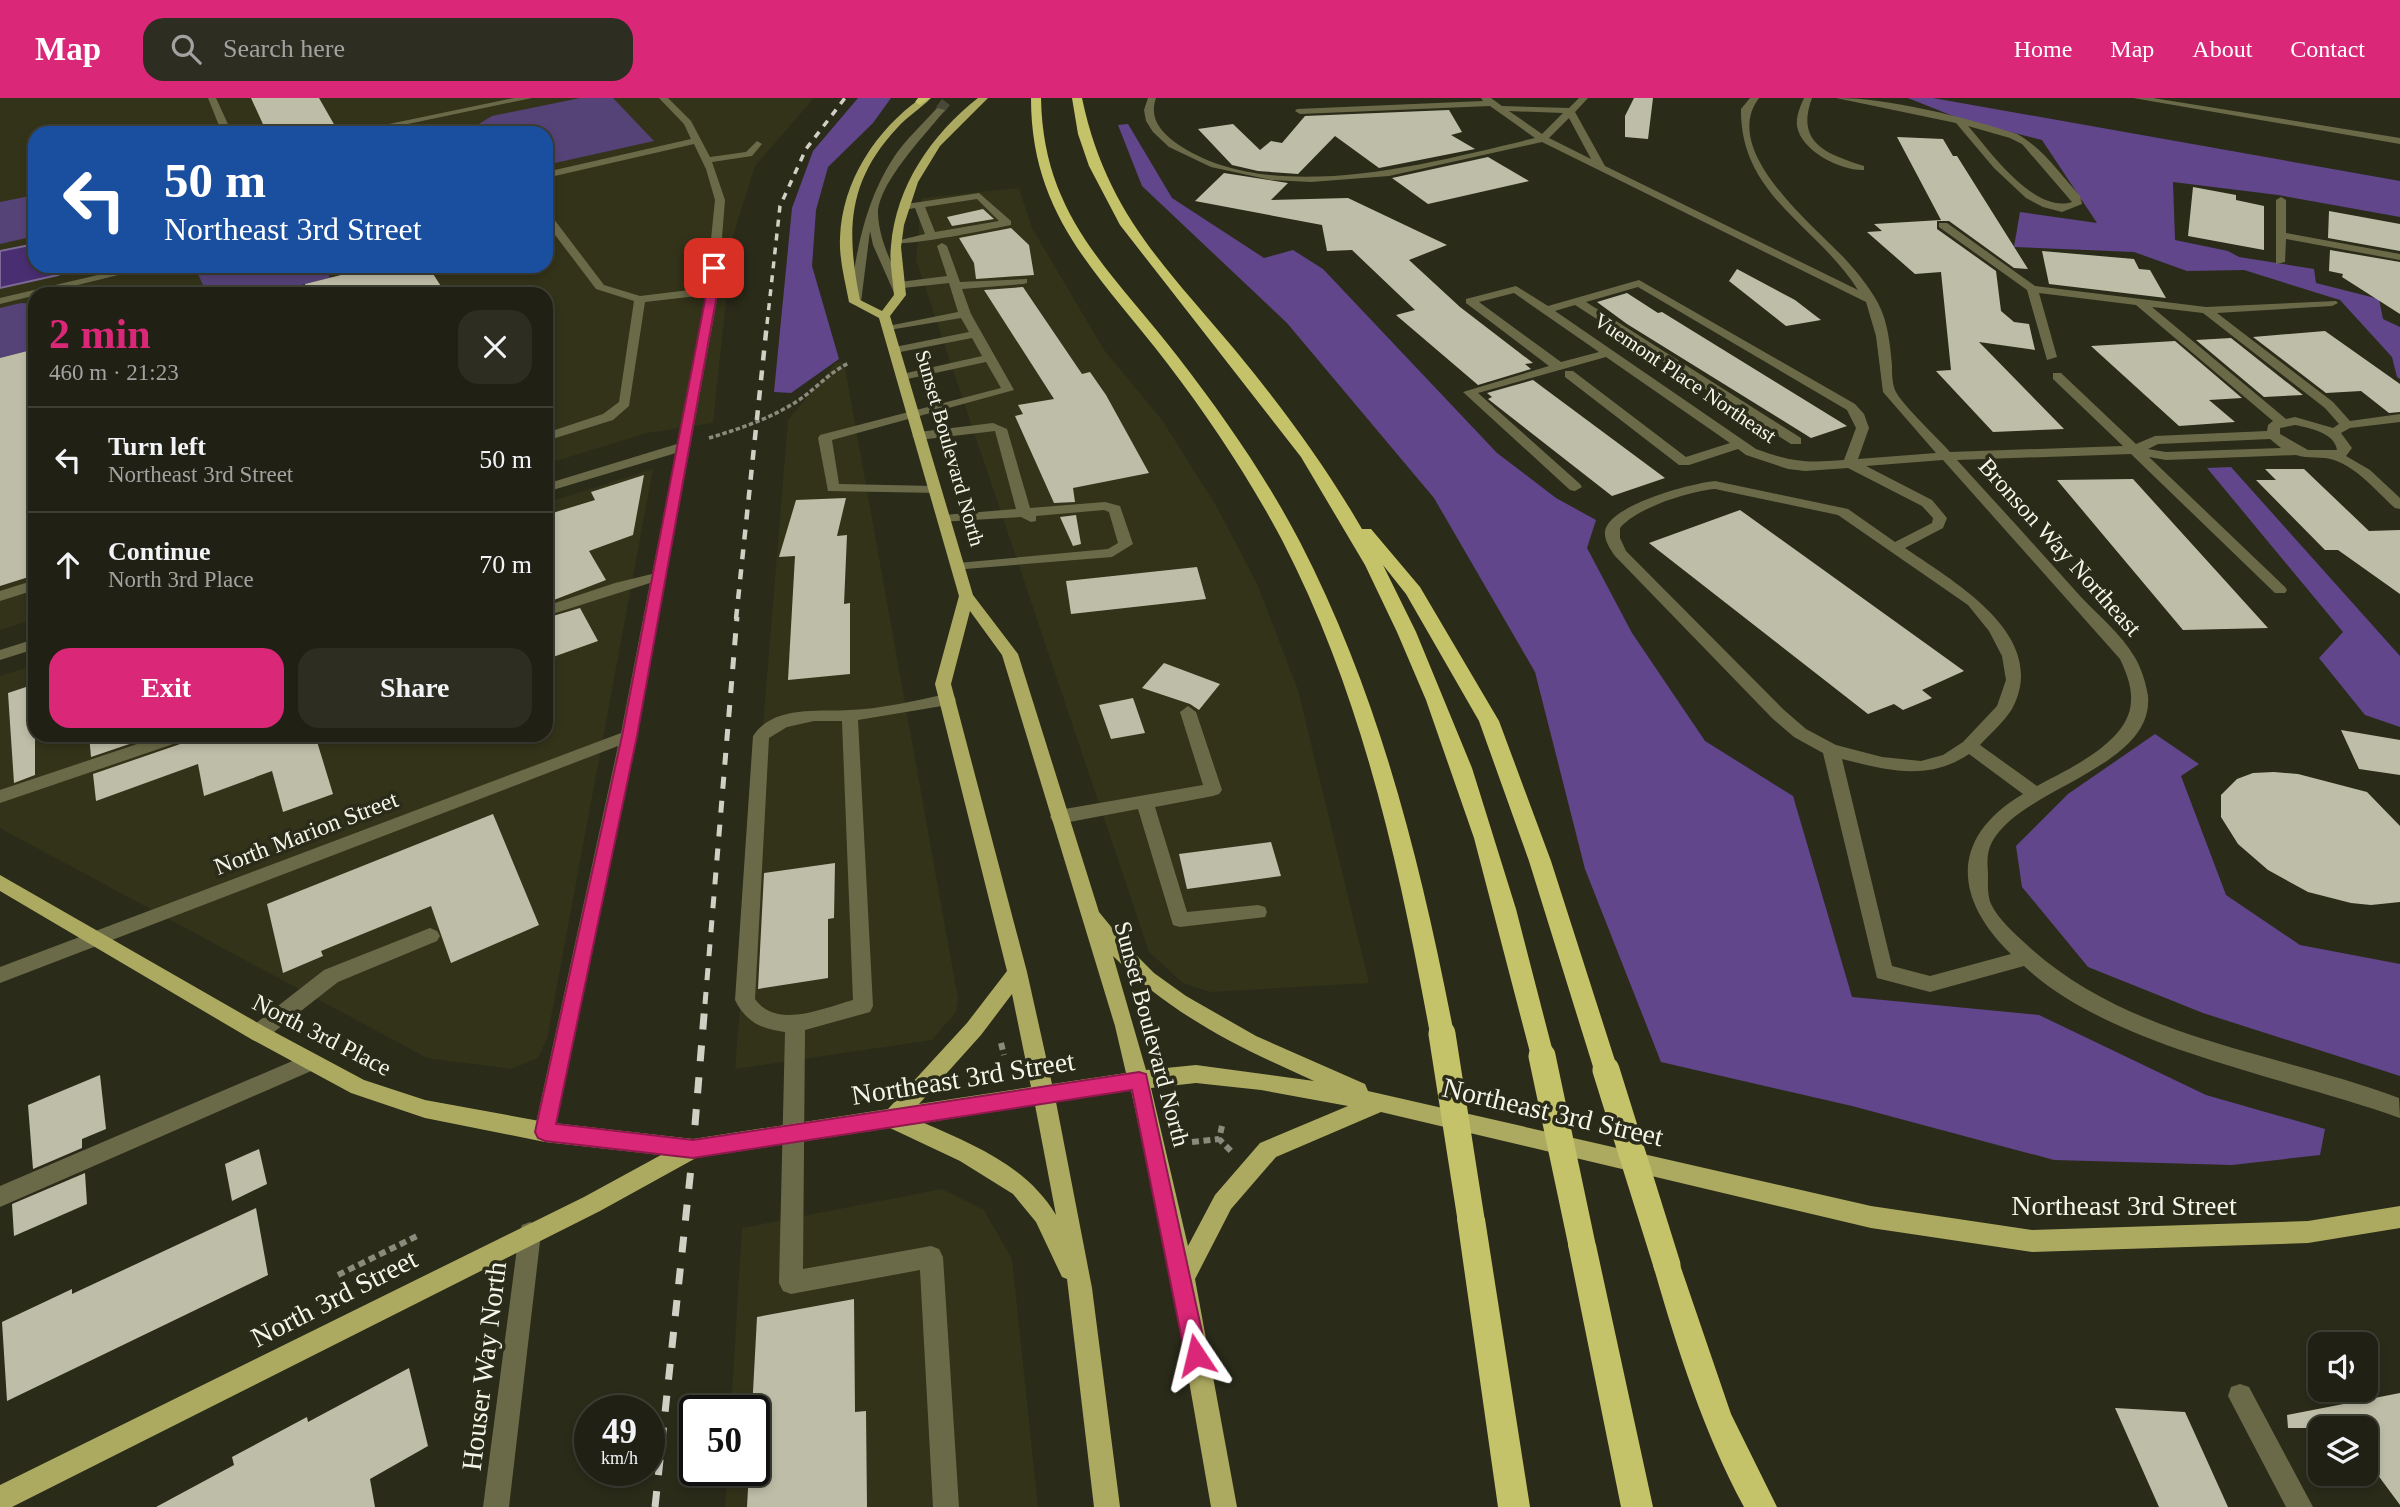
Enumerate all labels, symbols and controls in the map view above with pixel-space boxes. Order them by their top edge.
search box [143,18,633,81]
icon: search [167,30,205,68]
text: Map [35,31,101,67]
text: Search here [223,34,345,63]
text: Home [2014,36,2072,62]
text: Map [2110,36,2154,62]
text: About [2192,36,2252,62]
text: Contact [2290,36,2365,62]
text: 50 m [164,153,266,208]
icon: left [49,154,140,245]
text: Northeast 3rd Street [164,211,422,247]
pin [684,238,744,298]
icon: arrive [695,249,733,287]
street label: Vuemont Place Northeast [1589,308,1781,448]
button: close [458,310,532,384]
text: 2 min [49,311,151,357]
street label: Sunset Boulevard North [910,347,990,549]
text: 460 m · 21:23 [49,360,179,385]
text: Turn left [108,432,206,461]
icon: left [49,441,87,479]
text: 50 m [479,445,532,474]
street label: Bronson Way Northeast [1974,453,2147,641]
text: Northeast 3rd Street [108,462,293,487]
text: Continue [108,537,211,566]
icon: ahead [49,546,87,584]
text: 70 m [479,550,532,579]
text: North 3rd Place [108,567,254,592]
button: Exit [49,648,284,728]
button: Share [298,648,532,728]
street label: North Marion Street [210,786,402,880]
street label: Sunset Boulevard North [1109,919,1195,1149]
street label: North 3rd Place [248,989,396,1081]
street label: Northeast 3rd Street [849,1045,1077,1111]
street label: Northeast 3rd Street [1440,1072,1667,1153]
street label: Northeast 3rd Street [2011,1190,2237,1221]
street label: North 3rd Street [246,1243,422,1353]
street label: Houser Way North [456,1260,512,1472]
position arrow [1159,1318,1233,1392]
map controls [2308,1332,2378,1486]
button: sound [2308,1332,2378,1402]
speed limit sign: 50 [679,1395,770,1486]
text: 49 [602,1412,637,1451]
button: layers [2308,1416,2378,1486]
text: km/h [601,1448,638,1468]

